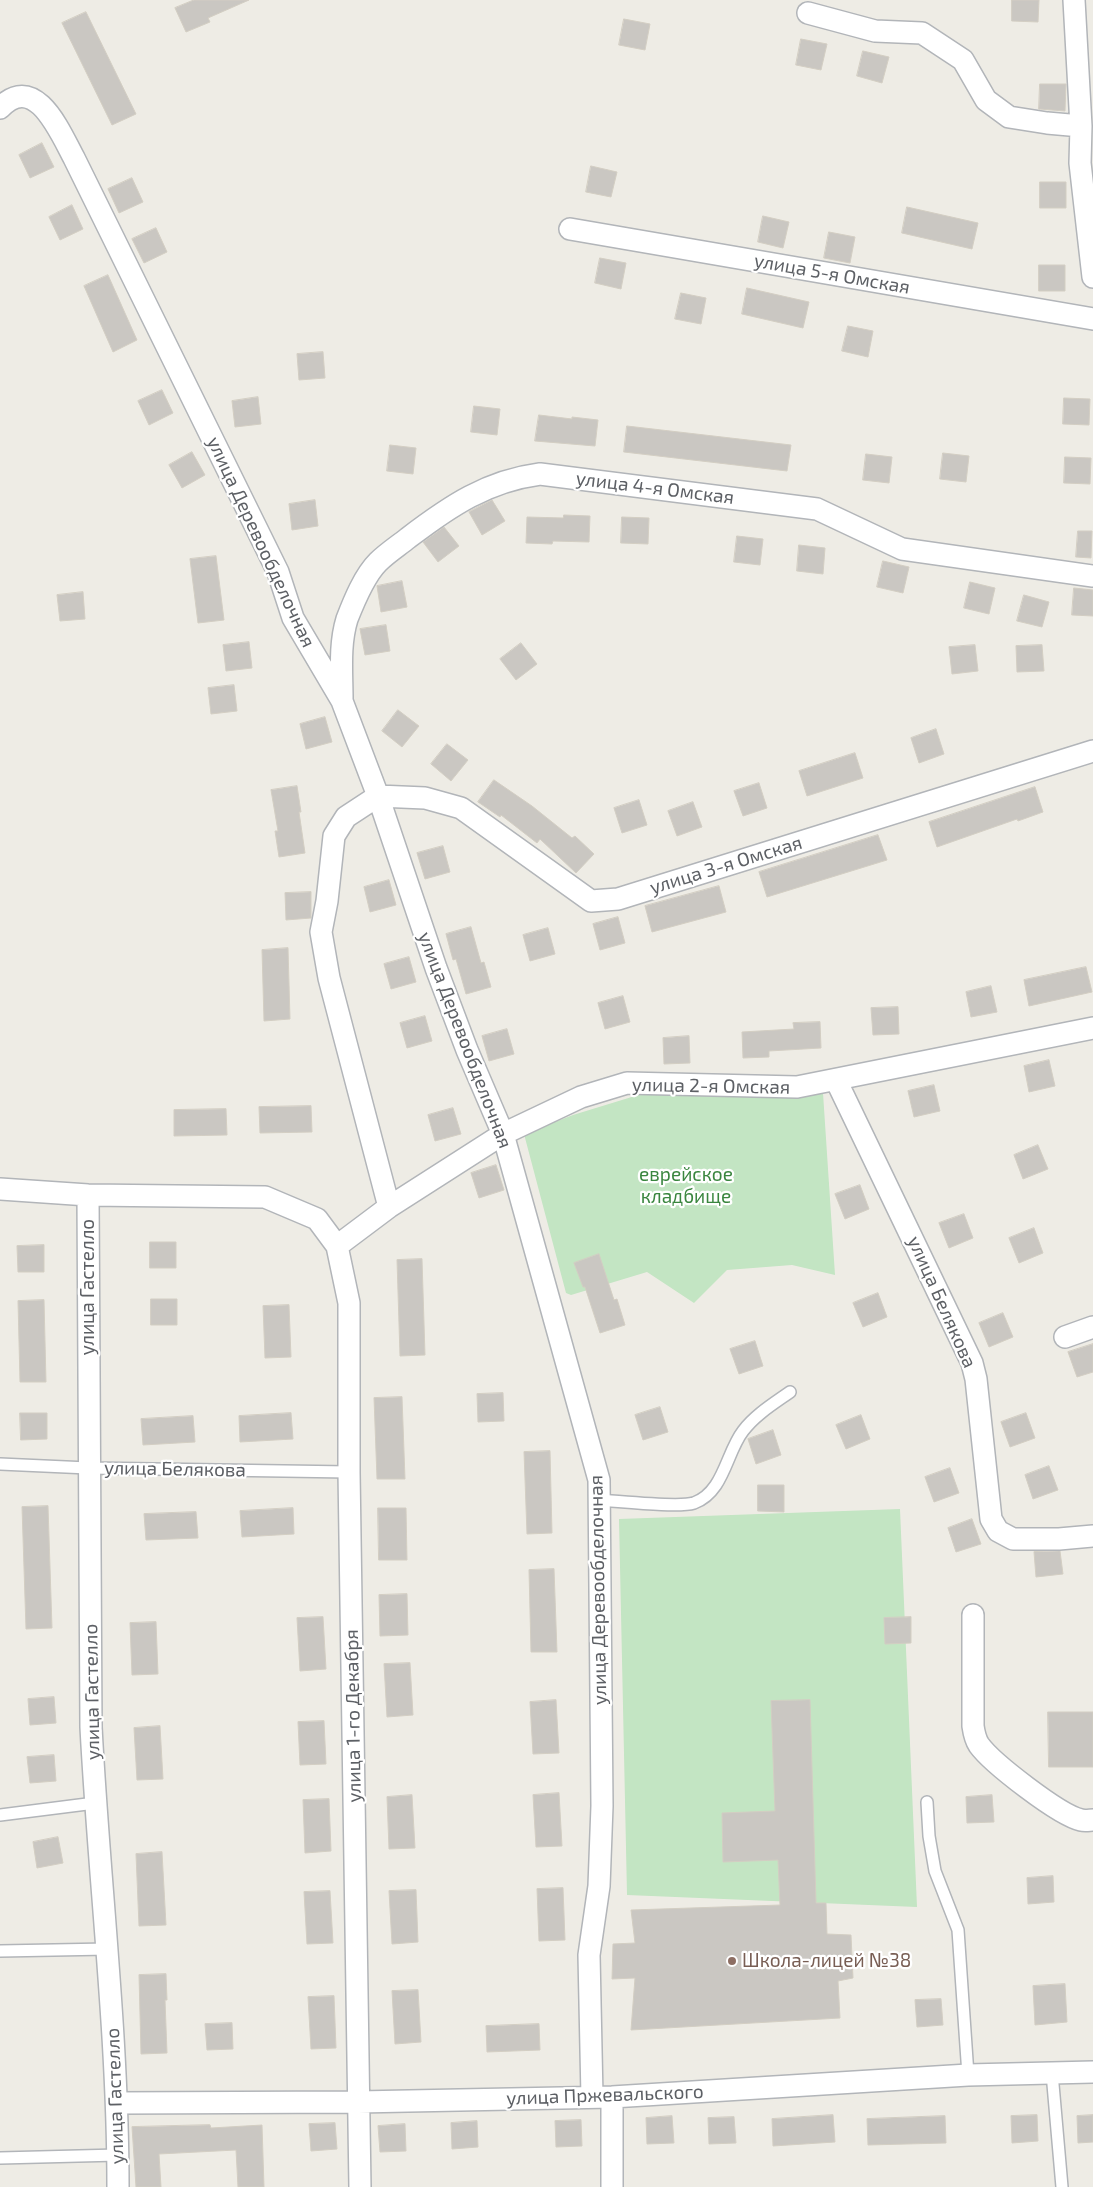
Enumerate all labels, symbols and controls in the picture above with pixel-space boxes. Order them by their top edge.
street label: улица 5-я Омская [752,249,912,299]
street label: улица Деревообделочная [202,433,320,651]
street label: улица 4-я Омская [575,467,735,509]
street label: улица 3-я Омская [647,831,805,899]
street label: улица Деревообделочная [413,929,517,1151]
street label: улица 2-я Омская [632,1073,790,1099]
park label: еврейское кладбище [639,1164,733,1208]
street label: улица Гастелло [77,1219,99,1355]
street label: улица Белякова [903,1233,981,1371]
street label: улица Белякова [104,1456,246,1482]
street label: улица Деревообделочная [585,1475,611,1705]
street label: улица Гастелло [79,1624,105,1760]
street label: улица 1-го Декабря [340,1629,366,1803]
place label: Школа-лицей №38 [742,1950,911,1972]
marker: Школа-лицей №38 [726,1955,738,1967]
street label: улица Гастелло [101,2027,129,2165]
street label: улица Пржевальского [506,2080,704,2110]

